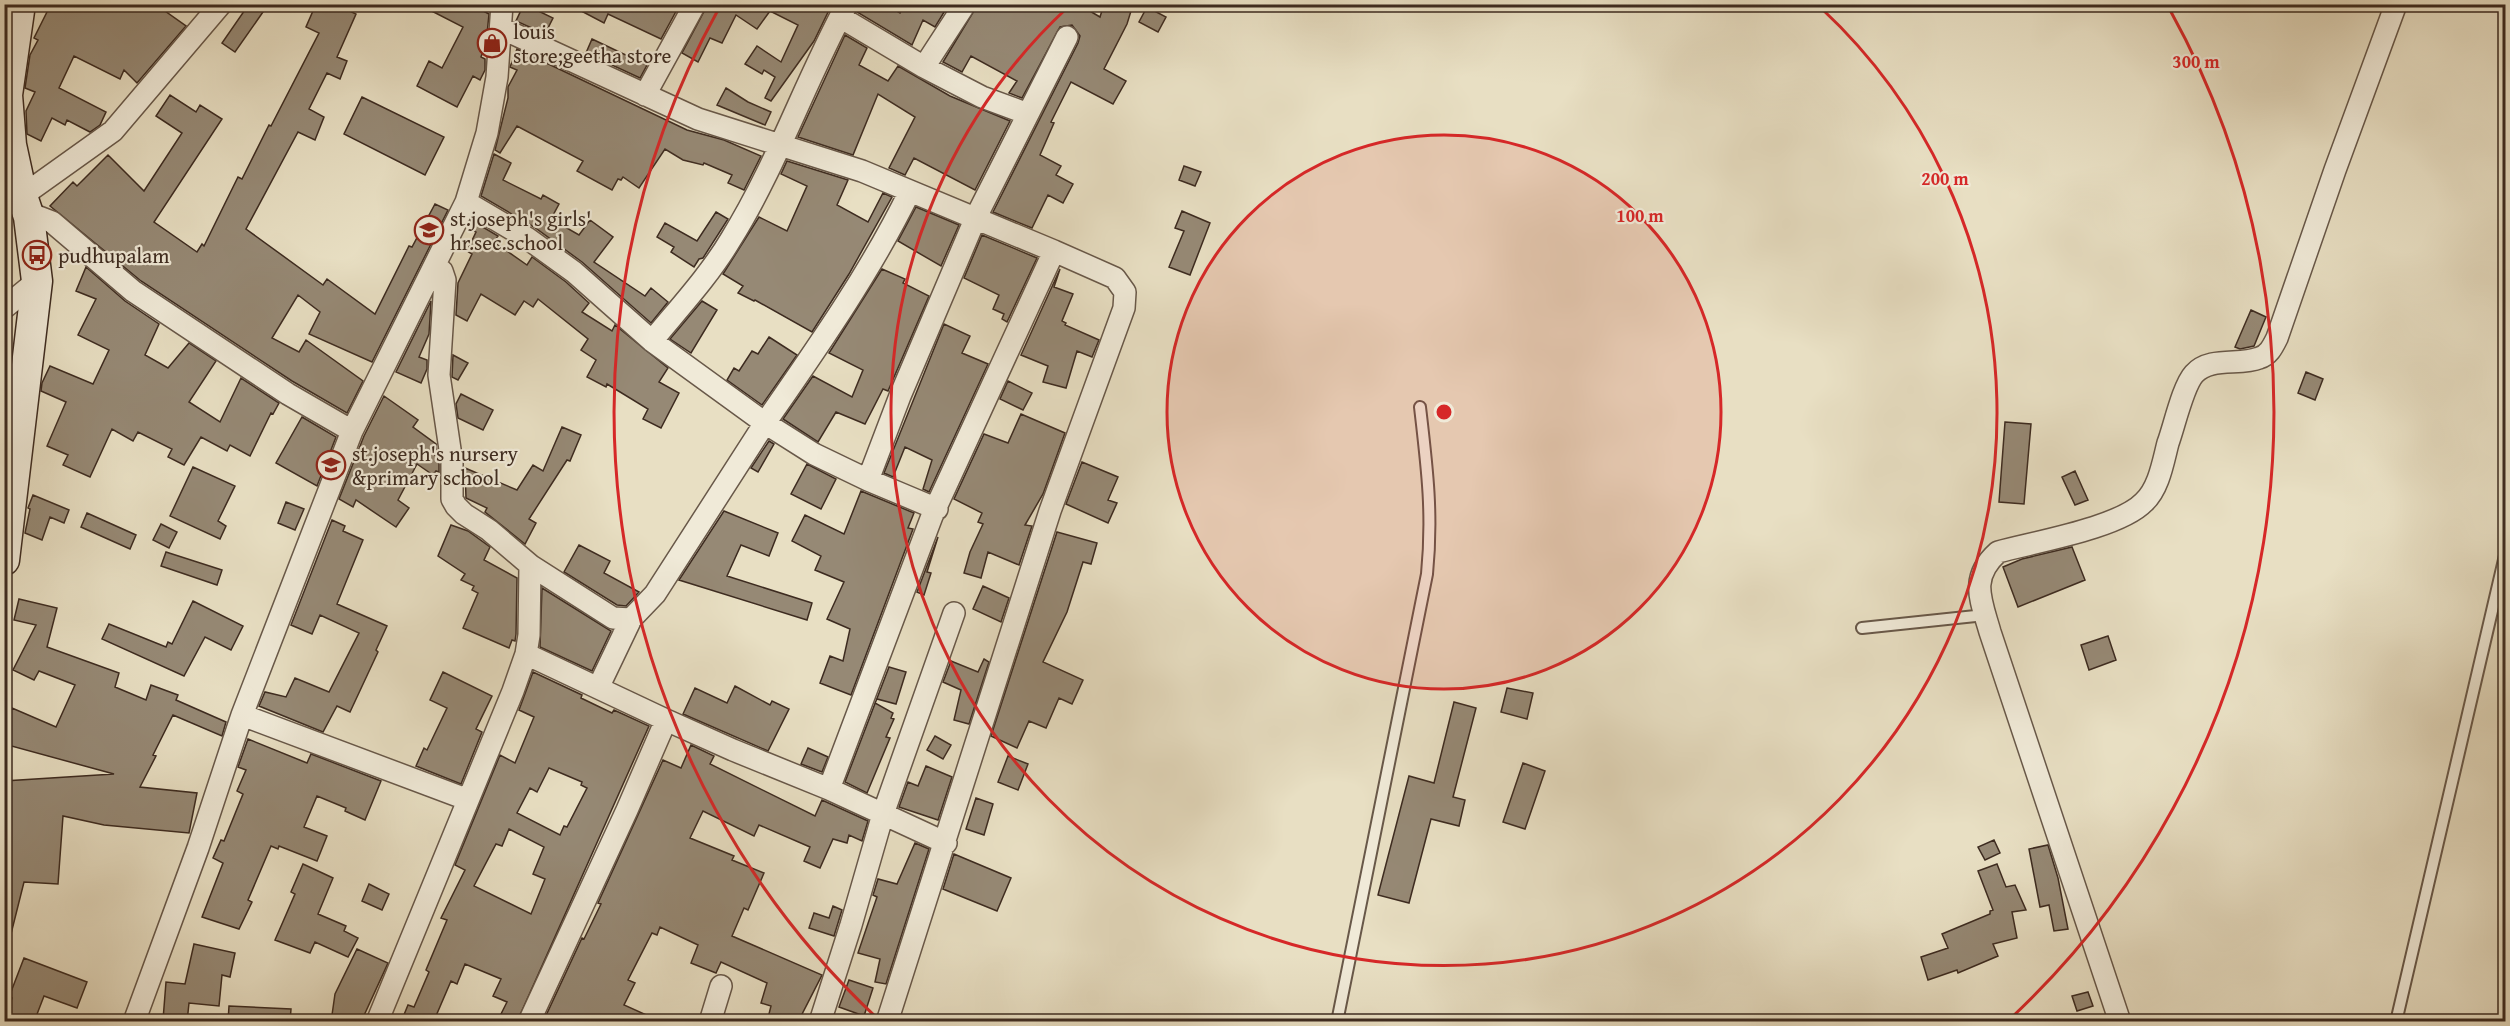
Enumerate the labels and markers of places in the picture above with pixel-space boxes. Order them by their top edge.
place label: louis store;geetha store [513,16,671,71]
shop icon: louis store;geetha store [476,27,508,59]
place label: st.joseph's girls' hr.sec.school [450,203,592,258]
school or university icon: st.joseph's girls' hr.sec.school [413,214,445,246]
bus stop icon: pudhupalam [21,239,53,271]
place label: pudhupalam [58,240,169,271]
centre of rings [1434,402,1454,422]
place label: st.joseph's nursery &primary school [352,438,519,493]
school or university icon: st.joseph's nursery &primary school [315,449,347,481]

